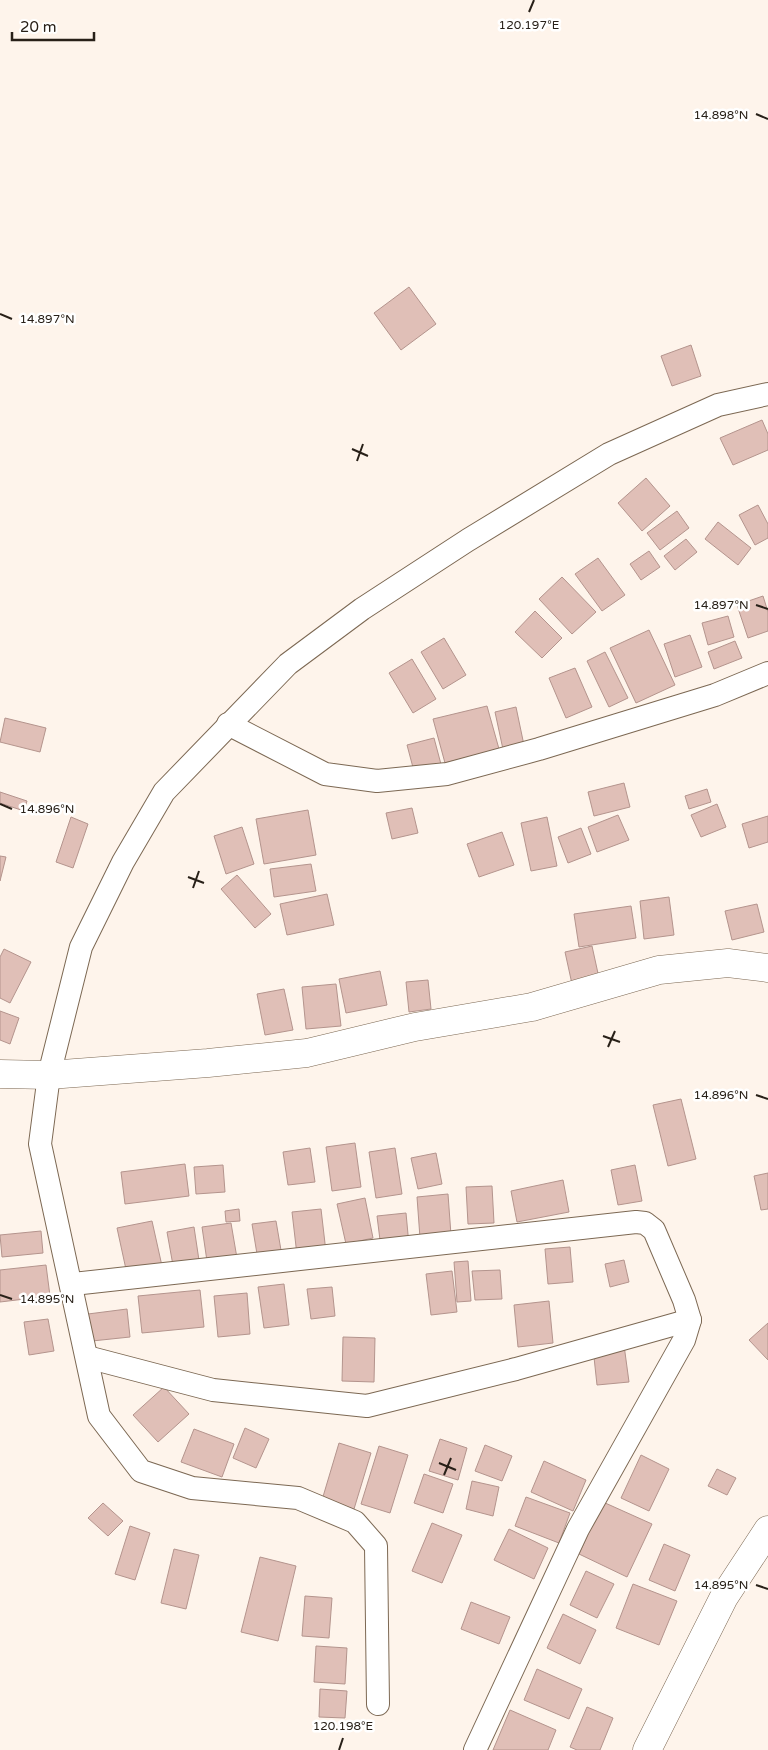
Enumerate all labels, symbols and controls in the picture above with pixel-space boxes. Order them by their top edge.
scale bar [12,10,95,42]
text: 20 m [20,18,57,36]
text: 120.197°E [499,18,560,32]
text: 14.898°N [694,108,748,122]
text: 14.897°N [19,312,75,326]
text: 14.897°N [693,598,749,612]
text: 14.896°N [20,802,74,816]
text: 14.896°N [694,1088,748,1102]
text: 14.895°N [20,1292,74,1306]
text: 14.895°N [694,1578,748,1592]
text: 120.198°E [313,1719,374,1733]

